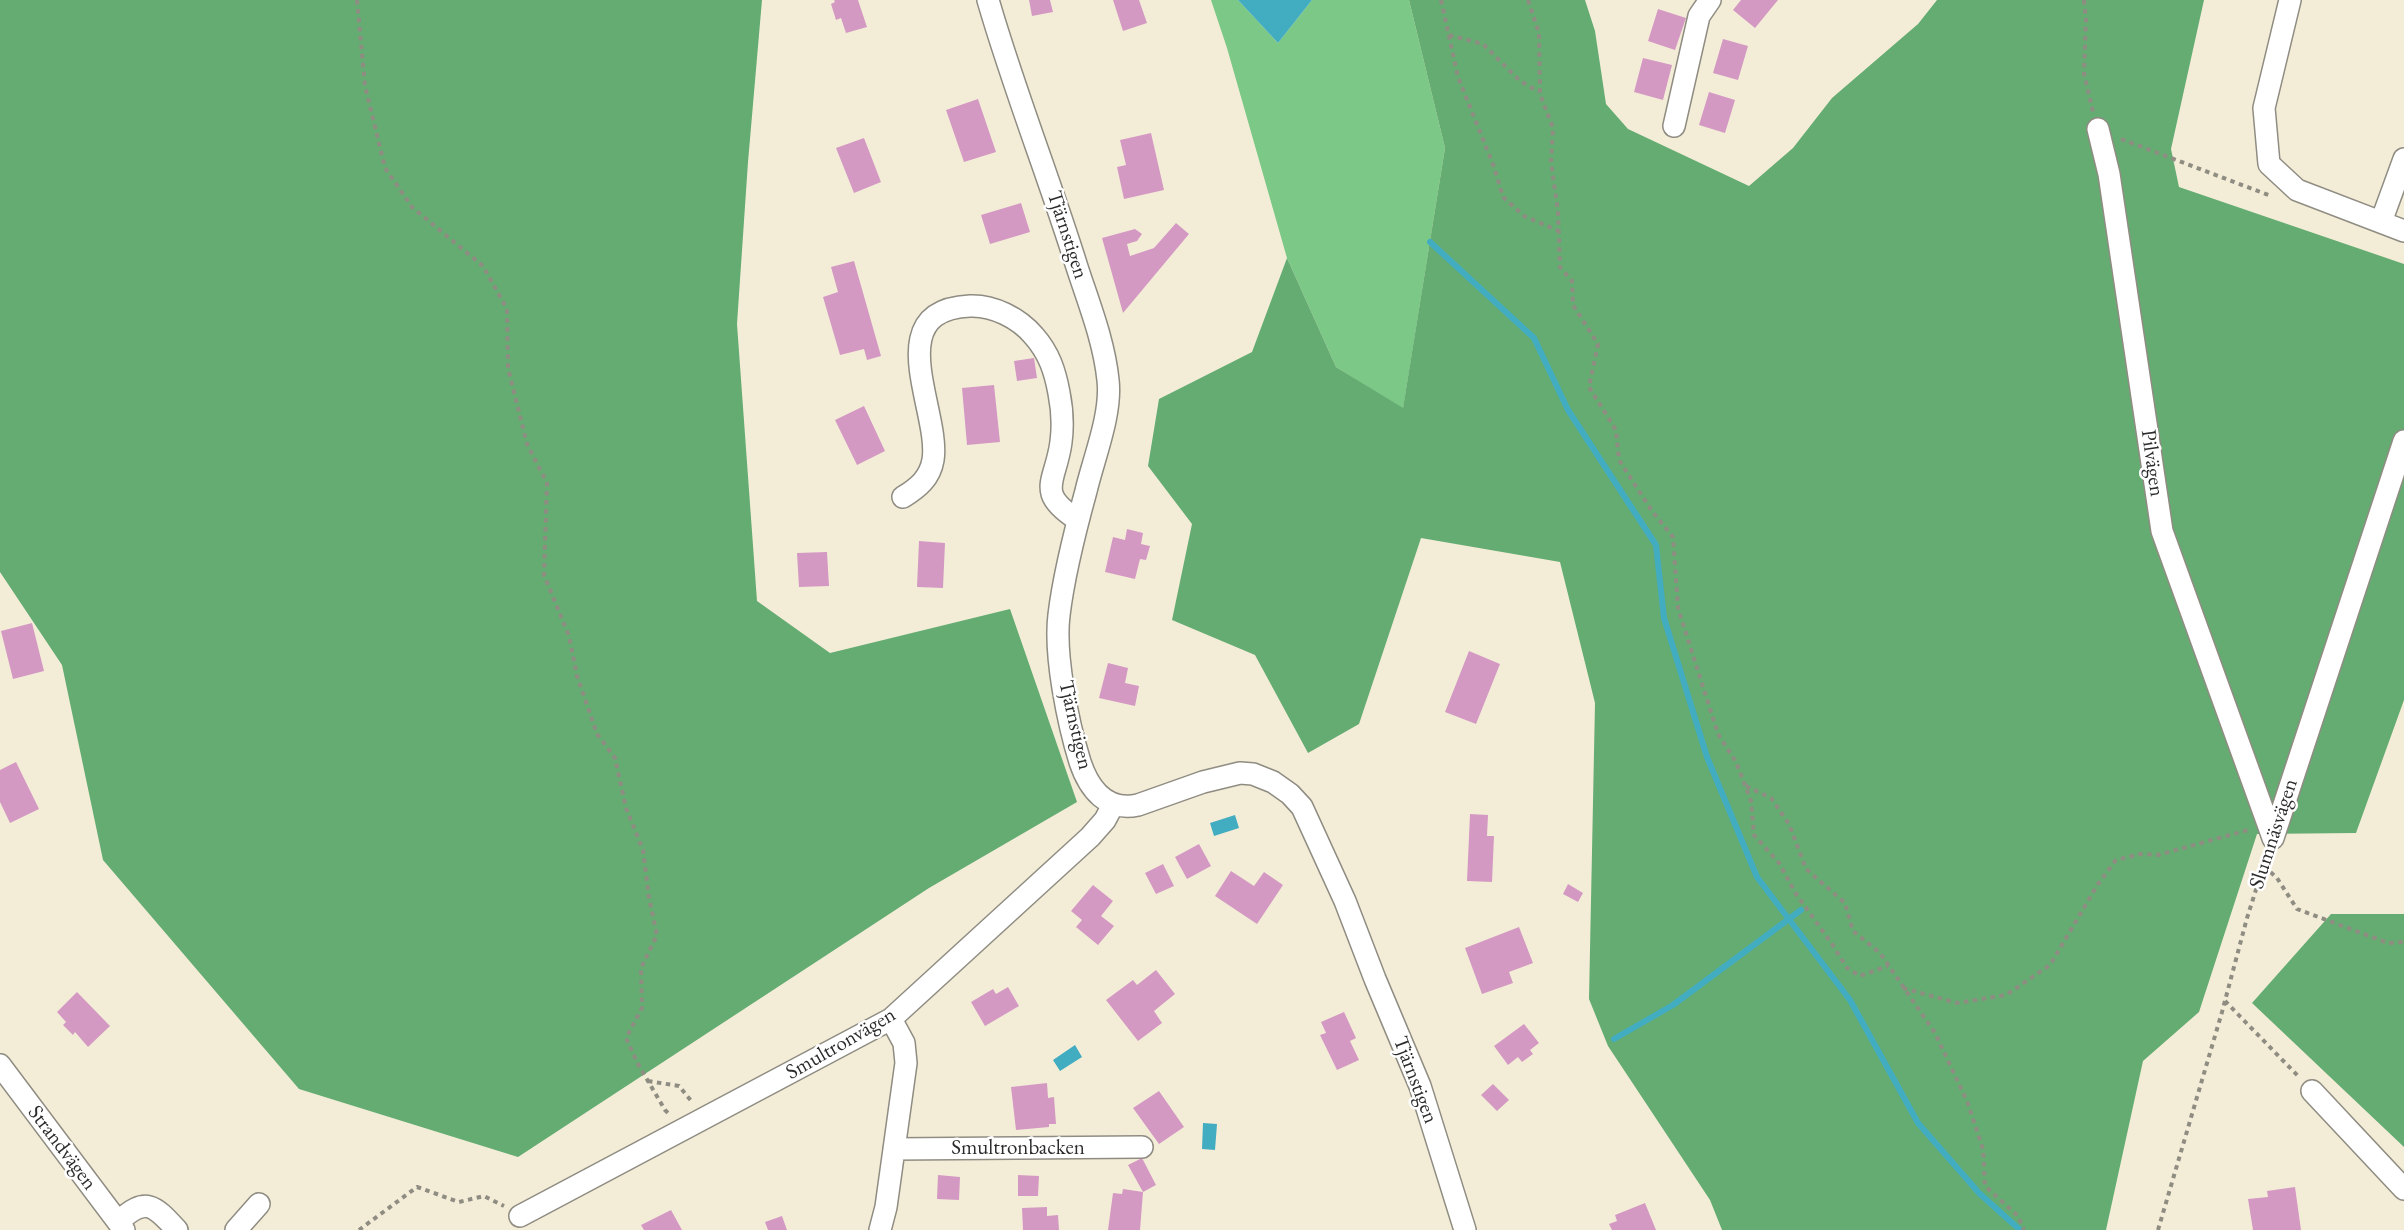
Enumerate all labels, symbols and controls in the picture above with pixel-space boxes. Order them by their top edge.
street label: Tjärnstigen [1041,188,1093,282]
street label: Pilvägen [2135,428,2169,498]
street label: Tjärnstigen [1052,678,1098,772]
street label: Slumnäsvägen [2244,776,2304,892]
street label: Smultronvägen [782,1002,900,1086]
street label: Tjärnstigen [1387,1033,1443,1127]
street label: Strandvägen [22,1101,102,1195]
street label: Smultronbacken [951,1135,1085,1161]

